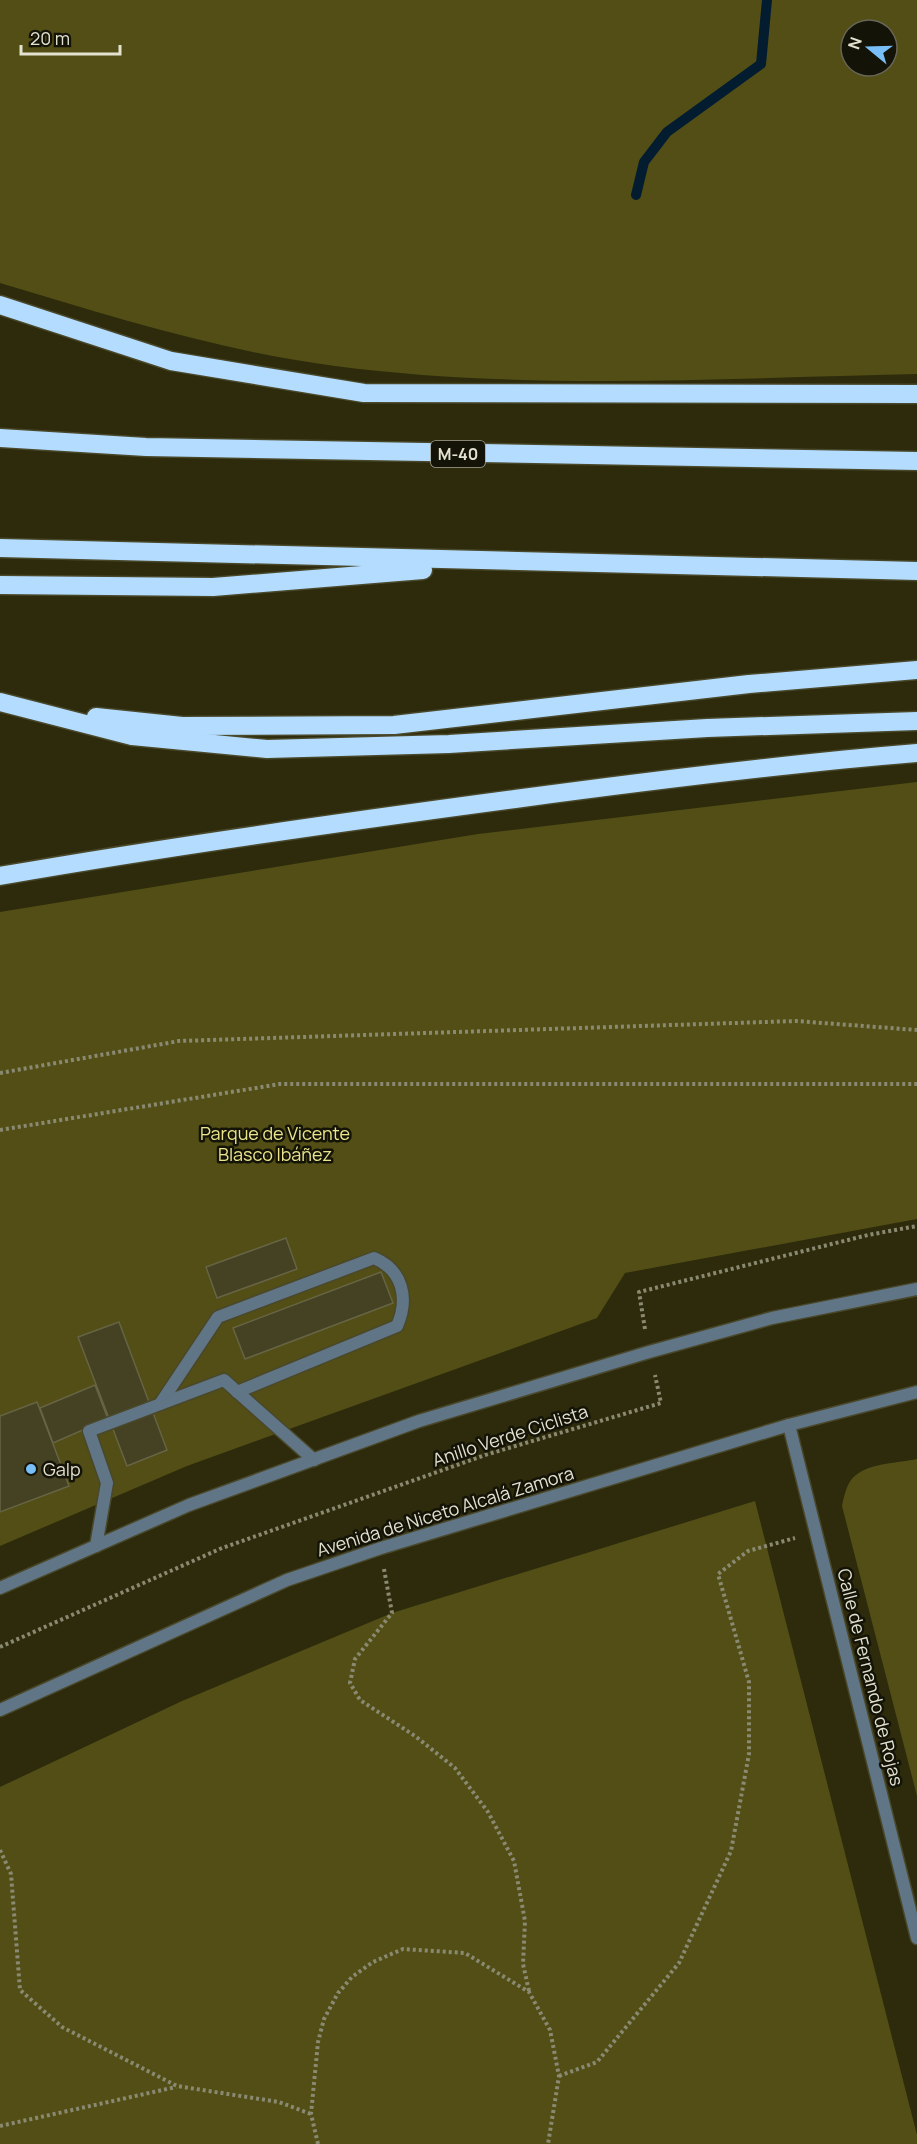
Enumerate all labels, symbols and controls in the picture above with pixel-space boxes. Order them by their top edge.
scale bar [21,18,120,56]
north arrow [839,18,899,78]
text: 20 m [30,26,70,50]
text: N [843,34,867,52]
road number: M-40 [431,441,485,467]
park label: Parque de Vicente Blasco Ibáñez [200,1121,350,1166]
street label: Anillo Verde Ciclista [429,1399,591,1471]
place label: Galp [43,1457,81,1481]
street label: Avenida de Niceto Alcalá Zamora [313,1460,577,1562]
marker: Galp [24,1462,38,1476]
street label: Calle de Fernando de Rojas [832,1566,910,1788]

